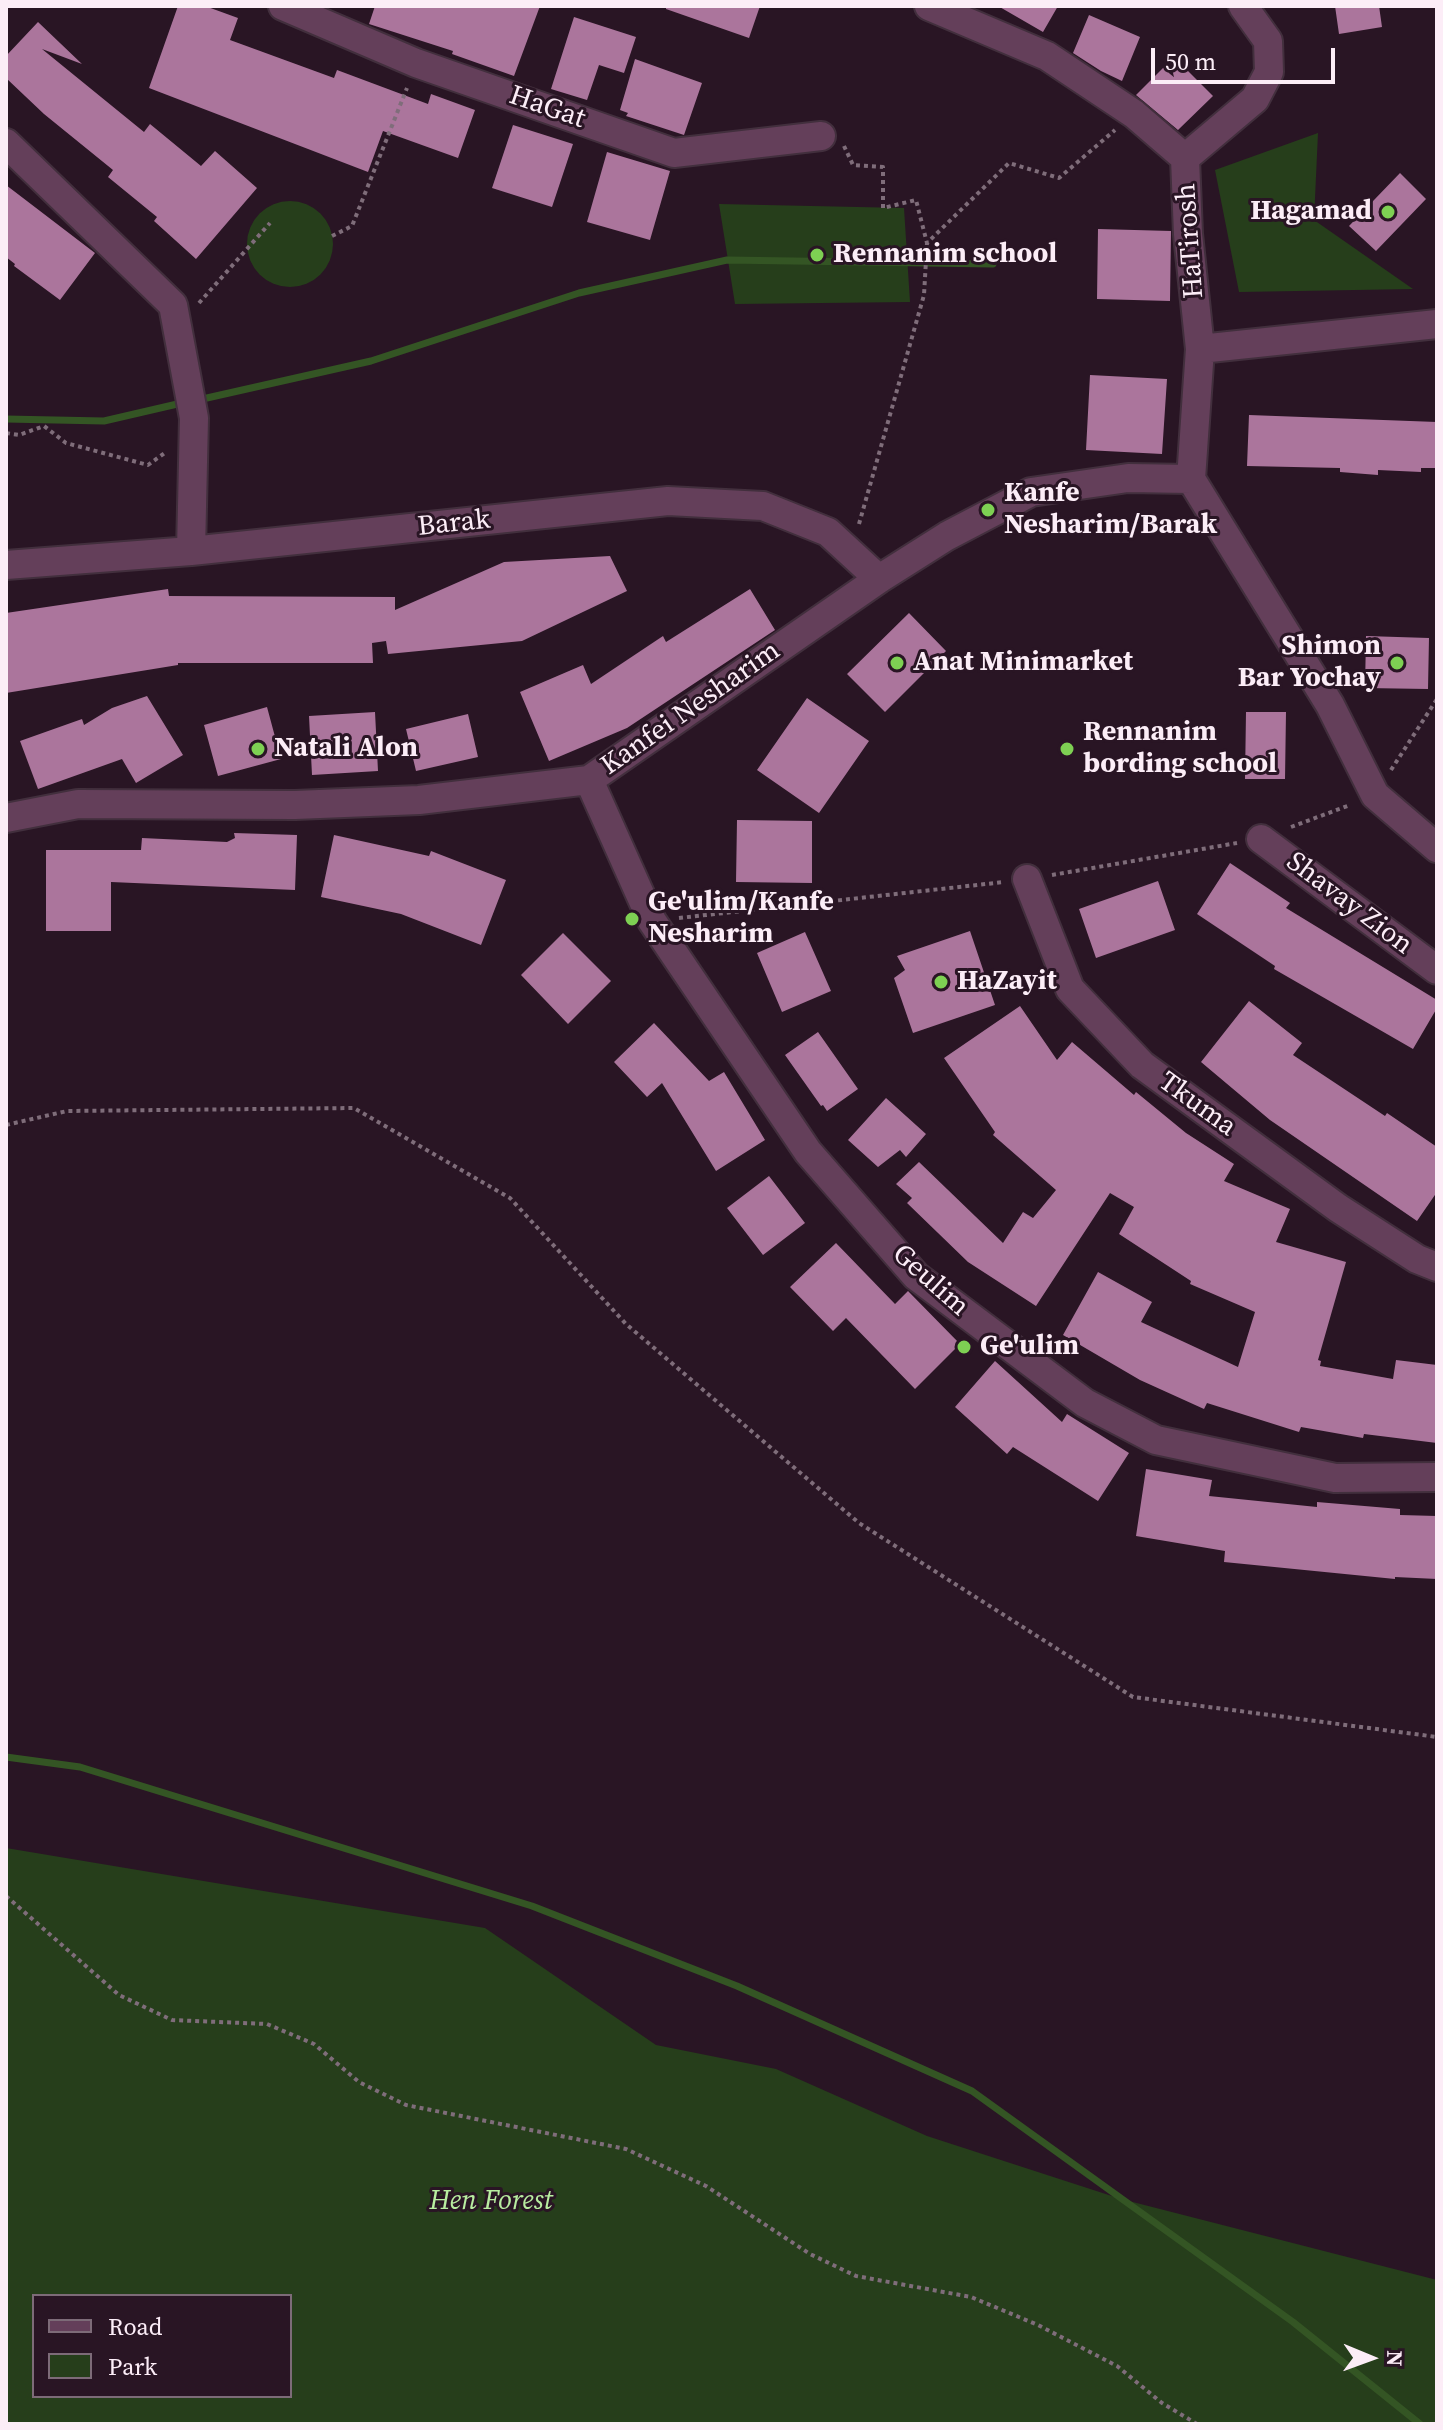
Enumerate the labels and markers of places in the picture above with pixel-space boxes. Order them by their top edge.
place label: Hagamad [1250,195,1372,229]
marker: Hagamad [1379,203,1397,221]
place label: Rennanim school [833,238,1057,272]
marker: Rennanim school [808,246,826,264]
place label: Kanfe Nesharim/Barak [1004,477,1217,543]
marker: Kanfe Nesharim/Barak [979,501,997,519]
place label: Shimon Bar Yochay [1238,630,1381,696]
place label: Anat Minimarket [913,646,1133,680]
marker: Anat Minimarket [888,654,906,672]
marker: Shimon Bar Yochay [1388,654,1406,672]
place label: Rennanim bording school [1083,716,1277,782]
place label: Natali Alon [274,732,418,766]
marker: Natali Alon [249,740,267,758]
marker: Rennanim bording school [1058,740,1076,758]
place label: Ge'ulim/Kanfe Nesharim [648,886,834,952]
marker: Ge'ulim/Kanfe Nesharim [623,910,641,928]
place label: HaZayit [957,965,1057,999]
marker: HaZayit [932,973,950,991]
place label: Ge'ulim [980,1330,1079,1364]
marker: Ge'ulim [955,1338,973,1356]

